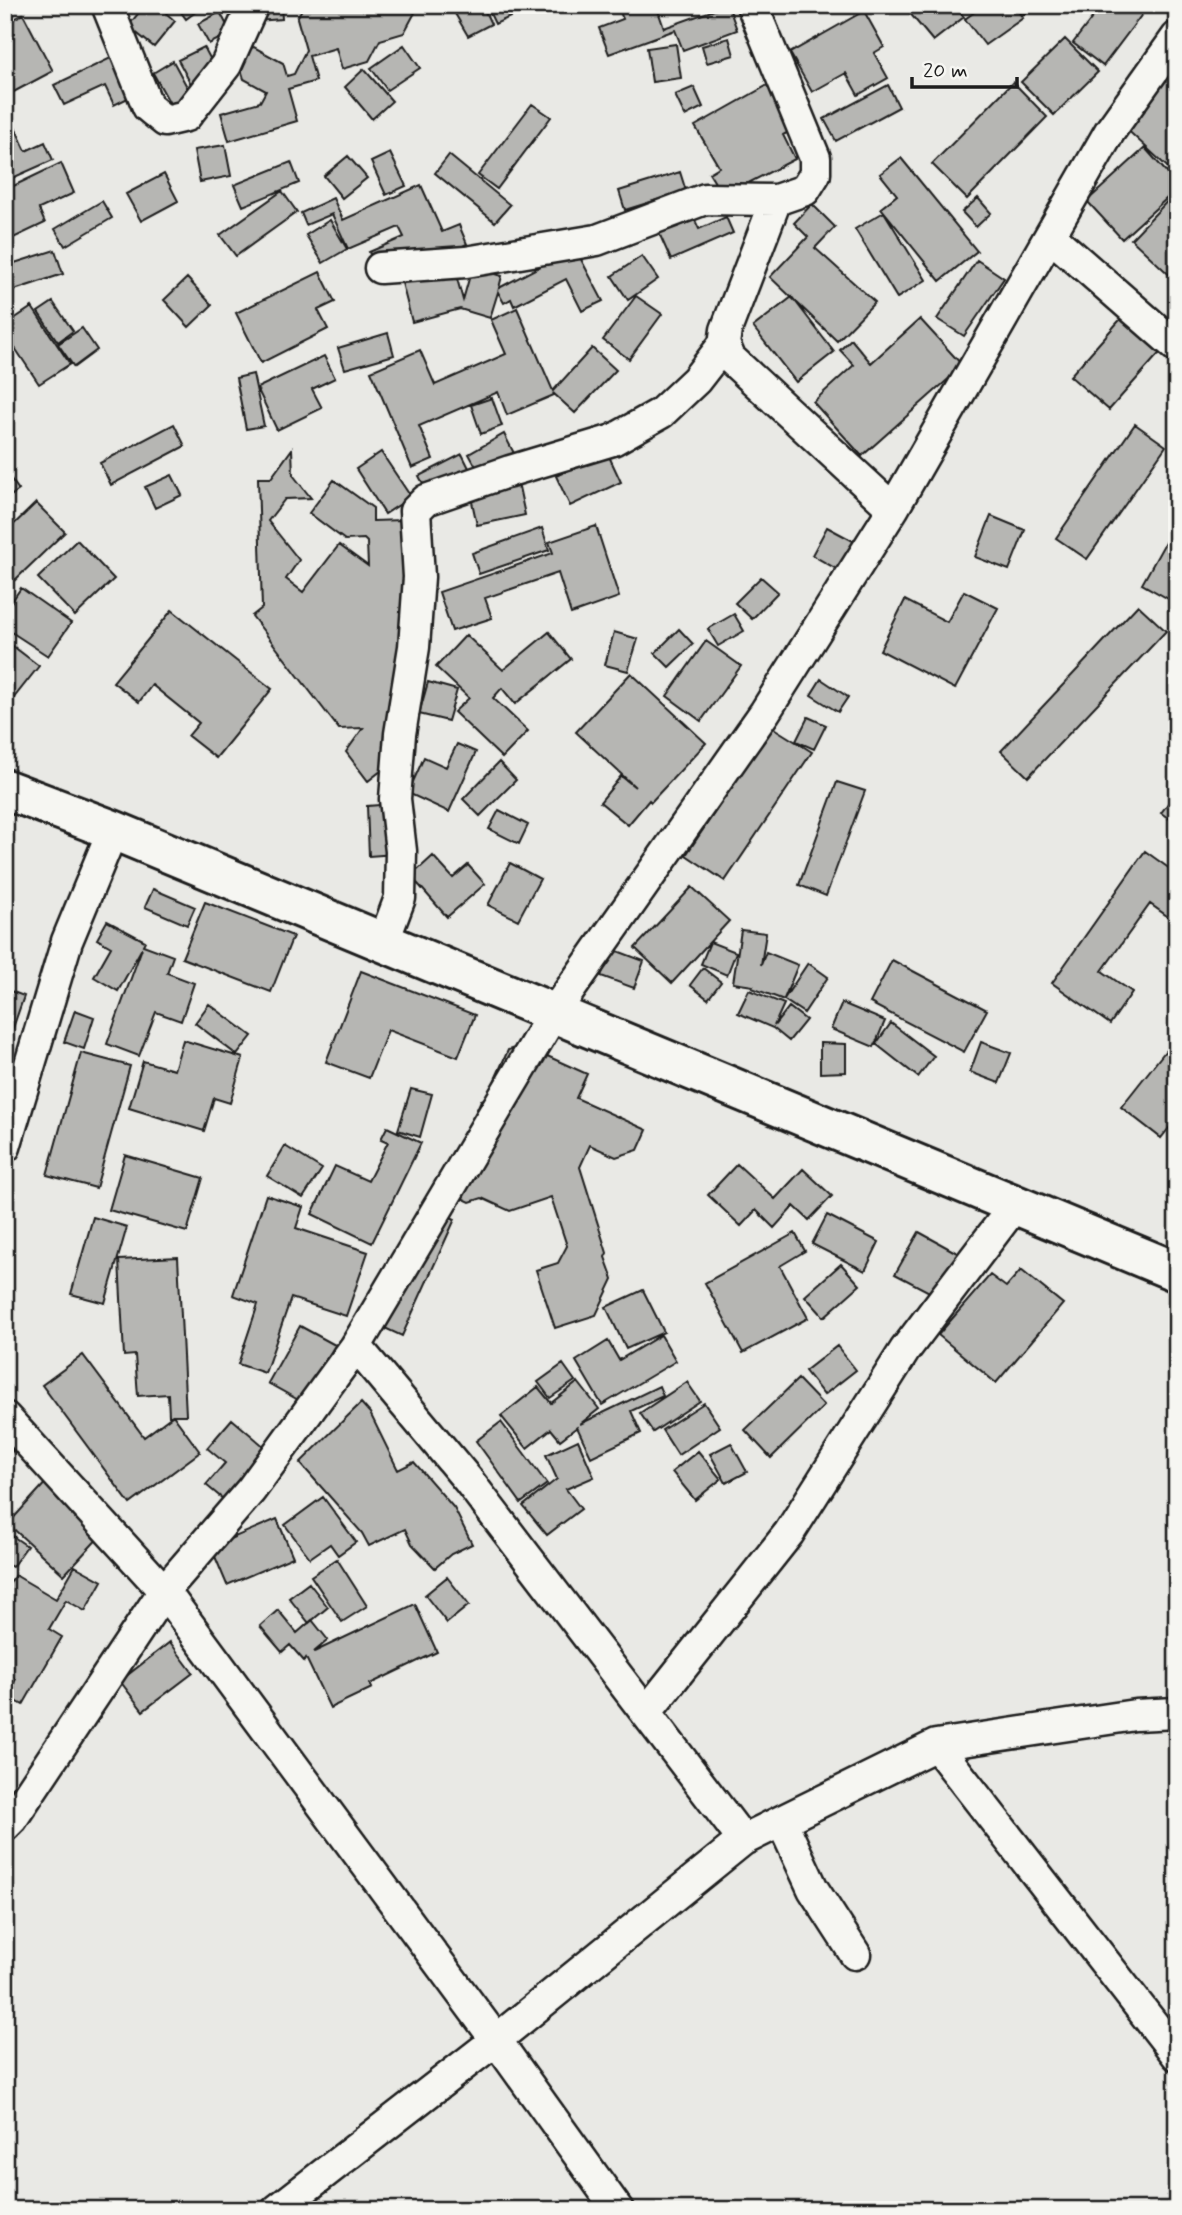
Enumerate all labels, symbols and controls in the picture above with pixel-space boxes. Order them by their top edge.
scale bar [912,46,1018,90]
text: 20 m [923,57,968,85]

